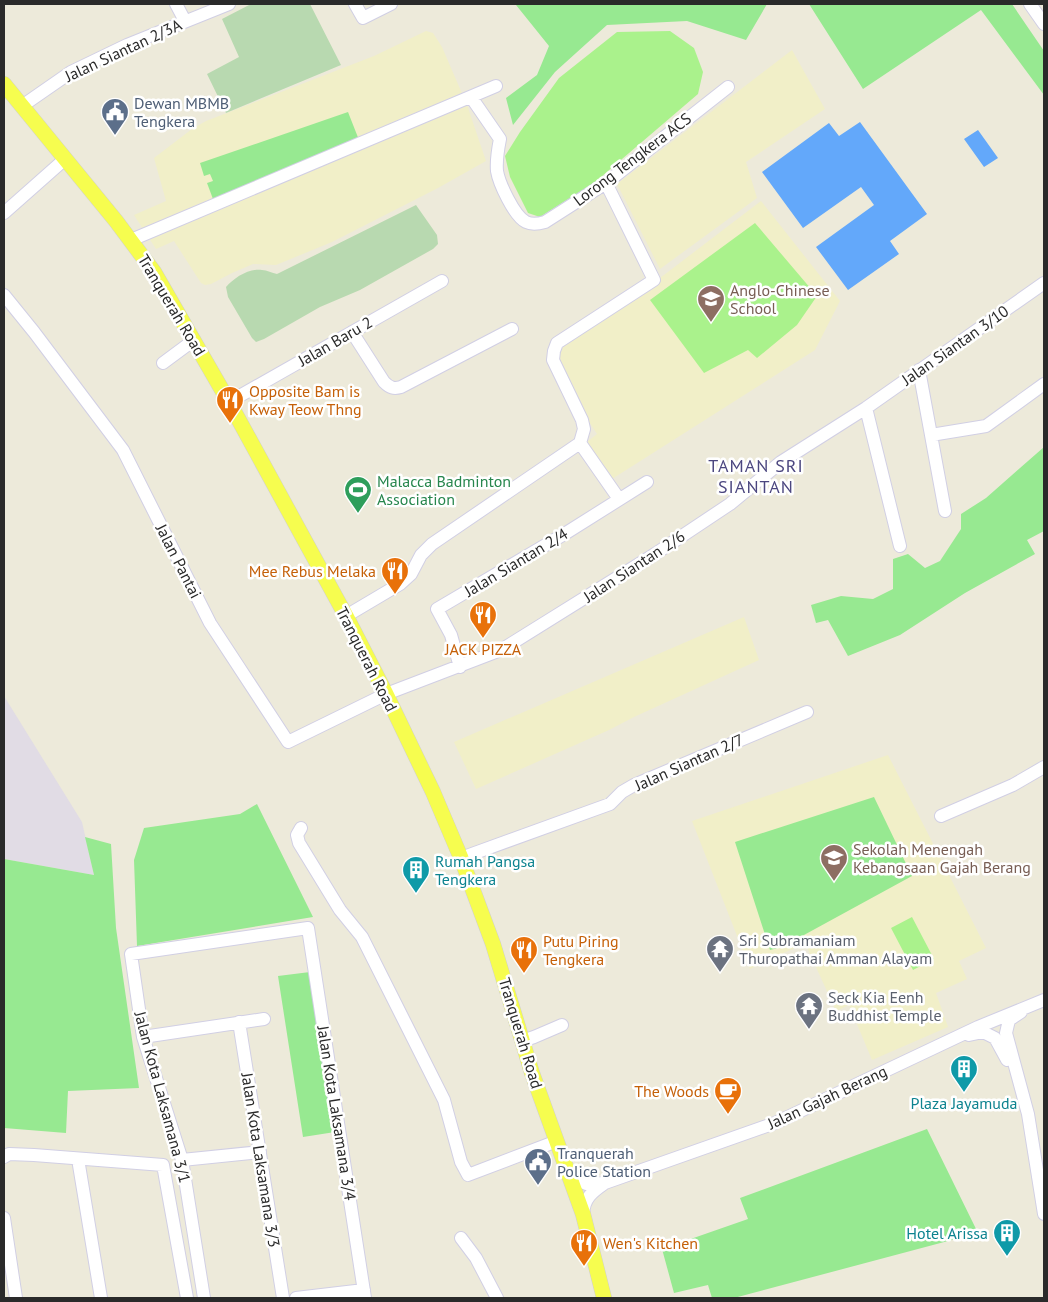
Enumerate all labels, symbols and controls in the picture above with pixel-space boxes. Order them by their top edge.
street label: Jalan Siantan 2/3A [61,14,185,86]
place label: Dewan MBMB Tengkera [134,93,229,131]
public building icon: Dewan MBMB Tengkera [100,97,130,136]
street label: Lorong Tengkera ACS [569,108,695,210]
street label: Tranquerah Road [134,251,210,359]
place label: Anglo-Chinese School [730,280,830,318]
school or university icon: Anglo-Chinese School [696,284,726,323]
street label: Jalan Siantan 3/10 [897,301,1013,390]
street label: Jalan Baru 2 [293,312,376,371]
place label: Opposite Bam is Kway Teow Thng [249,381,362,419]
restaurant icon: Opposite Bam is Kway Teow Thng [215,385,245,424]
district label: TAMAN SRI SIANTAN [708,454,804,498]
place label: Malacca Badminton Association [377,471,511,509]
sports icon: Malacca Badminton Association [343,475,373,514]
street label: Jalan Pantai [151,520,206,602]
street label: Jalan Siantan 2/4 [460,523,572,601]
street label: Jalan Siantan 2/6 [579,526,689,607]
restaurant icon: Mee Rebus Melaka [380,556,410,595]
place label: Mee Rebus Melaka [249,561,376,581]
restaurant icon: JACK PIZZA [468,600,498,639]
street label: Tranquerah Road [332,603,402,715]
place label: JACK PIZZA [444,639,522,659]
street label: Jalan Siantan 2/7 [630,729,747,795]
place label: Sekolah Menengah Kebangsaan Gajah Berang [853,839,1031,877]
school or university icon: Sekolah Menengah Kebangsaan Gajah Berang [819,843,849,882]
place label: Rumah Pangsa Tengkera [435,851,535,889]
building icon: Rumah Pangsa Tengkera [401,855,431,894]
place label: Sri Subramaniam Thuropathai Amman Alayam [739,930,932,968]
place label: Putu Piring Tengkera [543,931,619,969]
temple icon: Sri Subramaniam Thuropathai Amman Alayam [705,934,735,973]
restaurant icon: Putu Piring Tengkera [509,935,539,974]
street label: Tranquerah Road [495,975,547,1091]
place label: Seck Kia Eenh Buddhist Temple [828,987,942,1025]
temple icon: Seck Kia Eenh Buddhist Temple [794,991,824,1030]
street label: Jalan Kota Laksamana 3/1 [130,1008,196,1185]
street label: Jalan Kota Laksamana 3/4 [313,1023,361,1202]
building icon: Plaza Jayamuda [949,1054,979,1093]
street label: Jalan Gajah Berang [763,1061,890,1134]
street label: Jalan Kota Laksamana 3/3 [237,1070,285,1249]
cafe icon: The Woods [713,1076,743,1115]
place label: The Woods [634,1081,709,1101]
place label: Plaza Jayamuda [910,1093,1018,1113]
place label: Tranquerah Police Station [557,1143,651,1181]
public building icon: Tranquerah Police Station [523,1147,553,1186]
building icon: Hotel Arissa [992,1218,1022,1257]
place label: Hotel Arissa [906,1223,988,1243]
restaurant icon: Wen's Kitchen [569,1228,599,1267]
place label: Wen's Kitchen [603,1233,698,1253]

